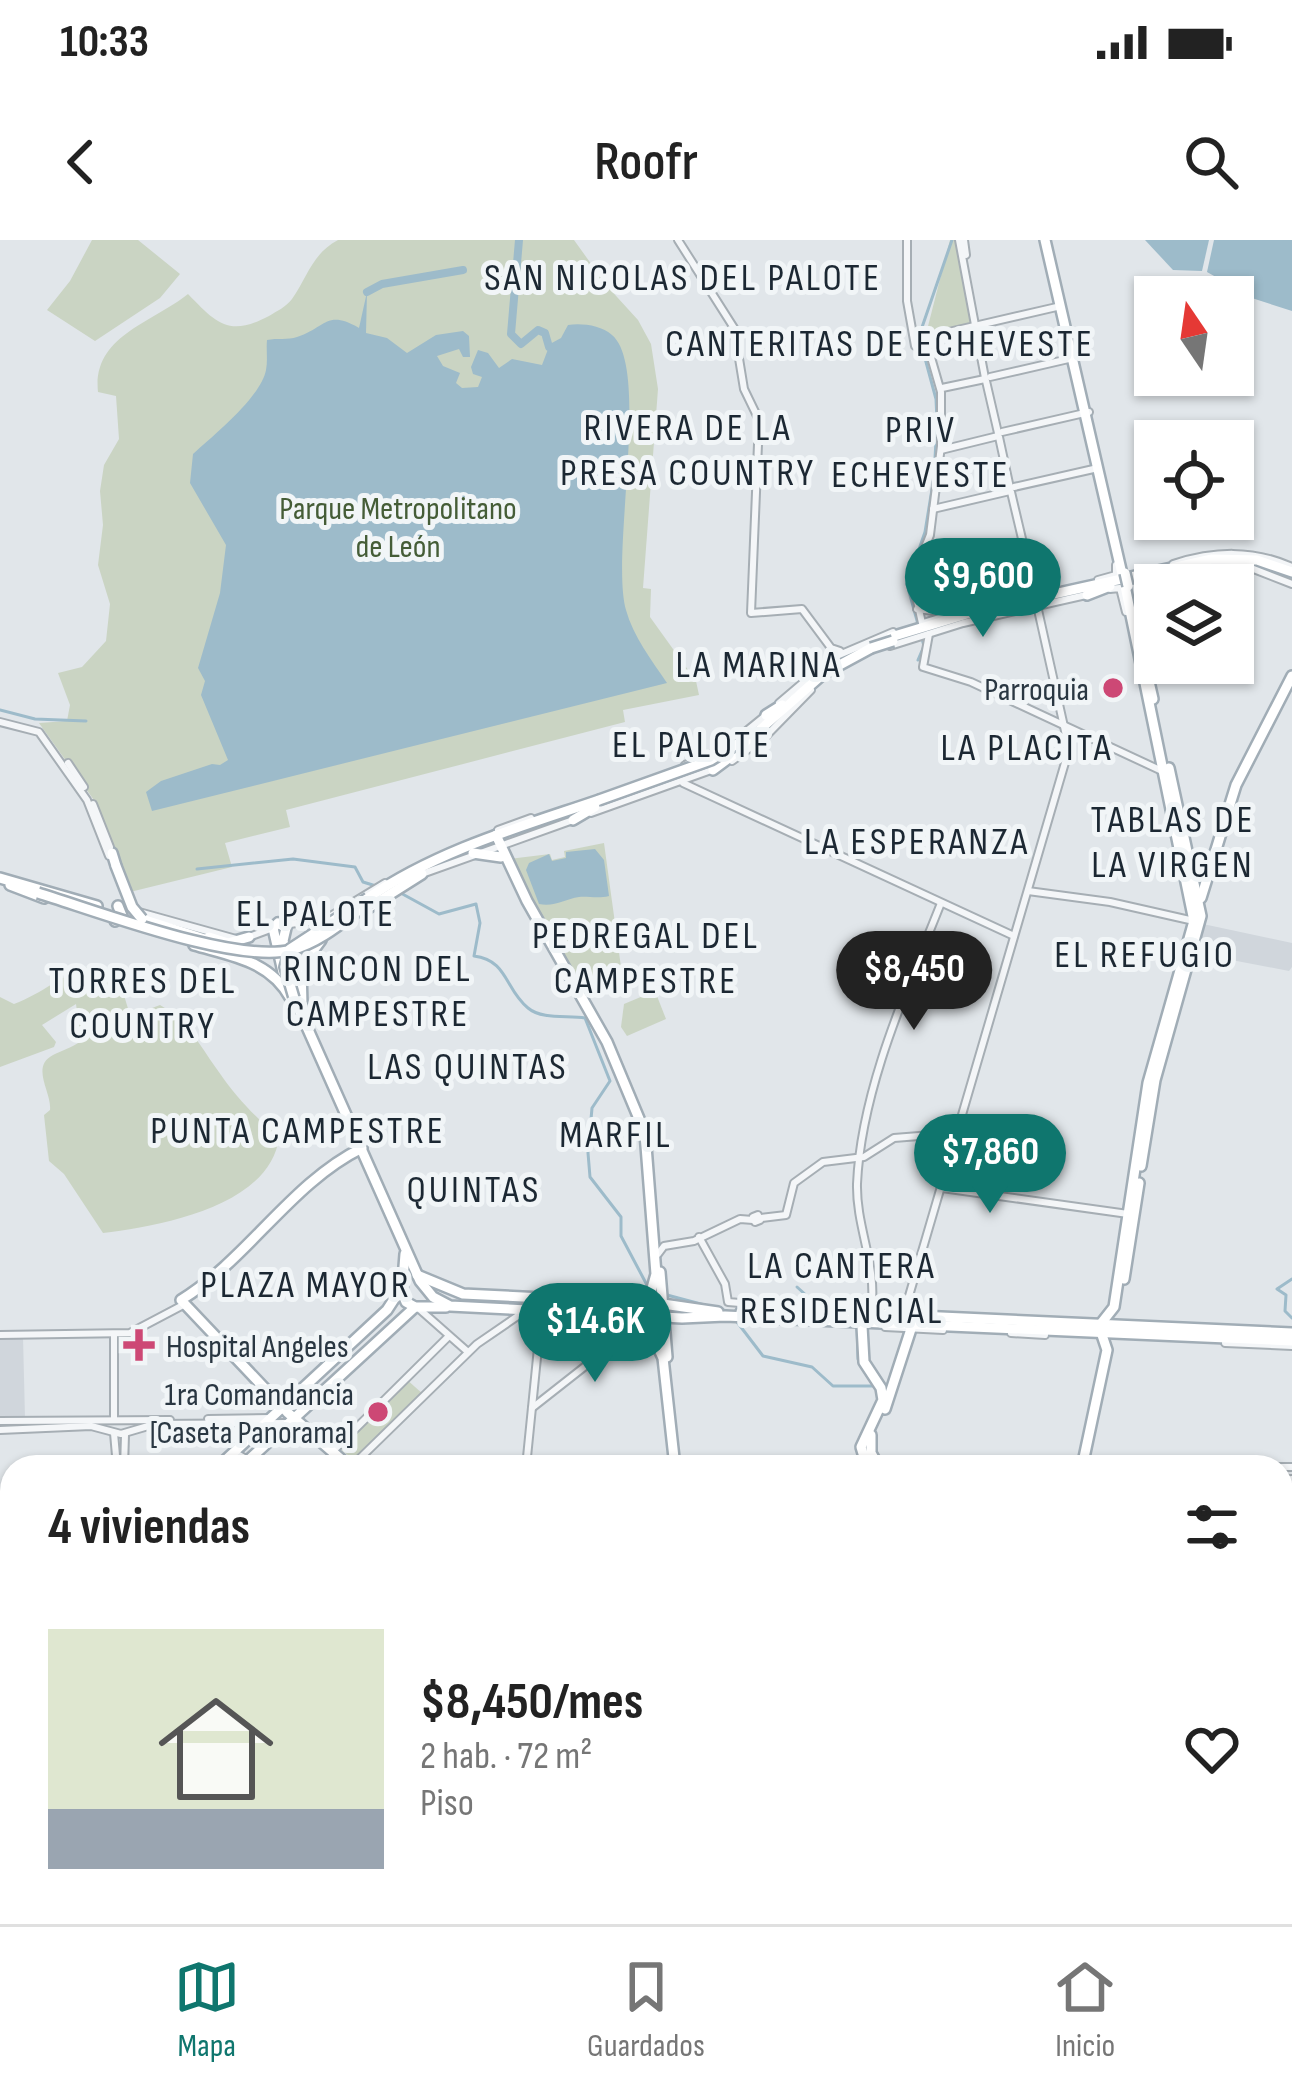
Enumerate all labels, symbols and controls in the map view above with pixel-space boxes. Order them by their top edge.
text: 10:33 [60,15,149,70]
icon: back [48,129,114,195]
icon: search [1178,129,1244,195]
text: Roofr [594,130,698,195]
district label: SAN NICOLAS DEL PALOTE [484,255,882,302]
north arrow [1134,276,1254,396]
map controls [1134,276,1254,684]
district label: CANTERITAS DE ECHEVESTE [665,321,1095,368]
district label: RIVERA DE LA PRESA COUNTRY [560,405,816,497]
district label: PRIV ECHEVESTE [831,407,1011,499]
button: locate [1134,420,1254,540]
park label: Parque Metropolitano de León [279,489,517,567]
pin: $9,600 [885,538,1081,640]
text: $9,600 [932,553,1034,600]
button: layers [1134,564,1254,684]
district label: LA MARINA [675,642,843,689]
place label: Parroquia [984,670,1089,710]
marker: Parroquia [1100,675,1126,701]
district label: EL PALOTE [612,722,772,769]
district label: LA PLACITA [940,725,1114,772]
district label: TABLAS DE LA VIRGEN [1091,797,1255,889]
district label: LA ESPERANZA [804,819,1030,866]
district label: EL PALOTE [236,891,396,938]
district label: PEDREGAL DEL CAMPESTRE [532,913,760,1005]
pin: $8,450 [816,931,1012,1033]
district label: EL REFUGIO [1054,932,1236,979]
district label: RINCON DEL CAMPESTRE [283,946,473,1038]
text: $8,450 [863,946,965,993]
district label: TORRES DEL COUNTRY [48,958,238,1050]
district label: LAS QUINTAS [367,1044,569,1091]
district label: PUNTA CAMPESTRE [150,1108,446,1155]
district label: MARFIL [559,1112,673,1159]
pin: $7,860 [892,1114,1088,1216]
text: $7,860 [941,1129,1039,1176]
district label: QUINTAS [407,1167,541,1214]
district label: LA CANTERA RESIDENCIAL [740,1243,944,1335]
district label: PLAZA MAYOR [200,1262,412,1309]
pin: $14.6K [497,1283,693,1385]
text: $14.6K [545,1298,645,1345]
place label: Hospital Angeles [166,1327,349,1367]
marker: Hospital Angeles [123,1329,155,1361]
place label: 1ra Comandancia [Caseta Panorama] [150,1375,354,1453]
marker: 1ra Comandancia [Caseta Panorama] [365,1399,391,1425]
icon: filters [1179,1494,1245,1560]
text: 4 viviendas [48,1497,250,1558]
text: $8,450/mes [420,1672,643,1733]
icon: home [144,1677,288,1821]
icon: heart [1179,1716,1245,1782]
text: 2 hab. · 72 m² [420,1733,592,1780]
text: Piso [420,1780,474,1827]
tab: Mapa [174,1954,240,2066]
tab: Guardados [587,1954,705,2066]
tab: Inicio [1052,1954,1118,2066]

